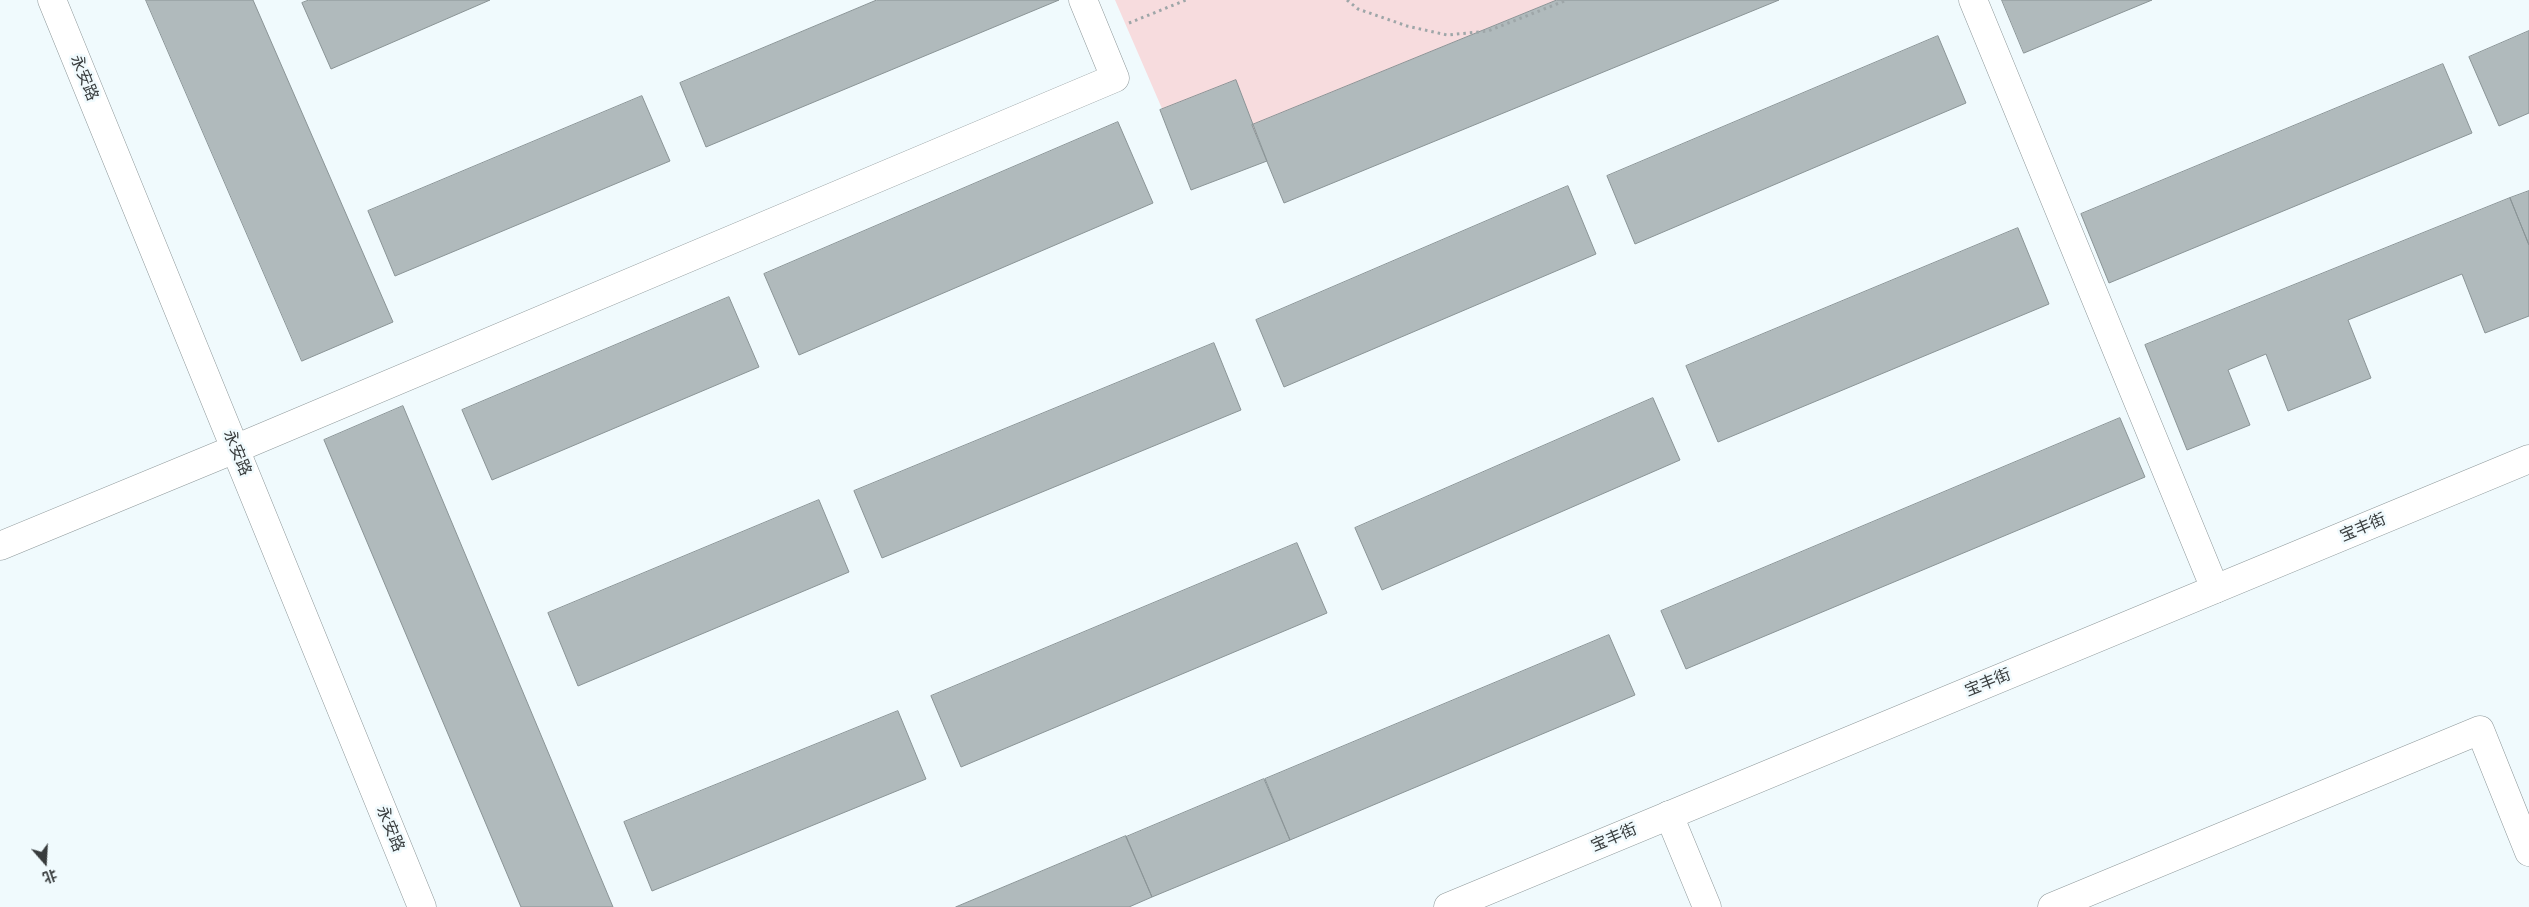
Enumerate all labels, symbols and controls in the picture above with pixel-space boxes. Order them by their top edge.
street label: 永安路 [66,52,102,104]
street label: 永安路 [219,427,255,479]
street label: 宝丰街 [2337,510,2389,546]
street label: 宝丰街 [1962,665,2014,701]
street label: 永安路 [372,803,408,855]
street label: 宝丰街 [1588,820,1640,856]
north arrow [20,837,70,887]
text: 北 [40,865,59,887]

